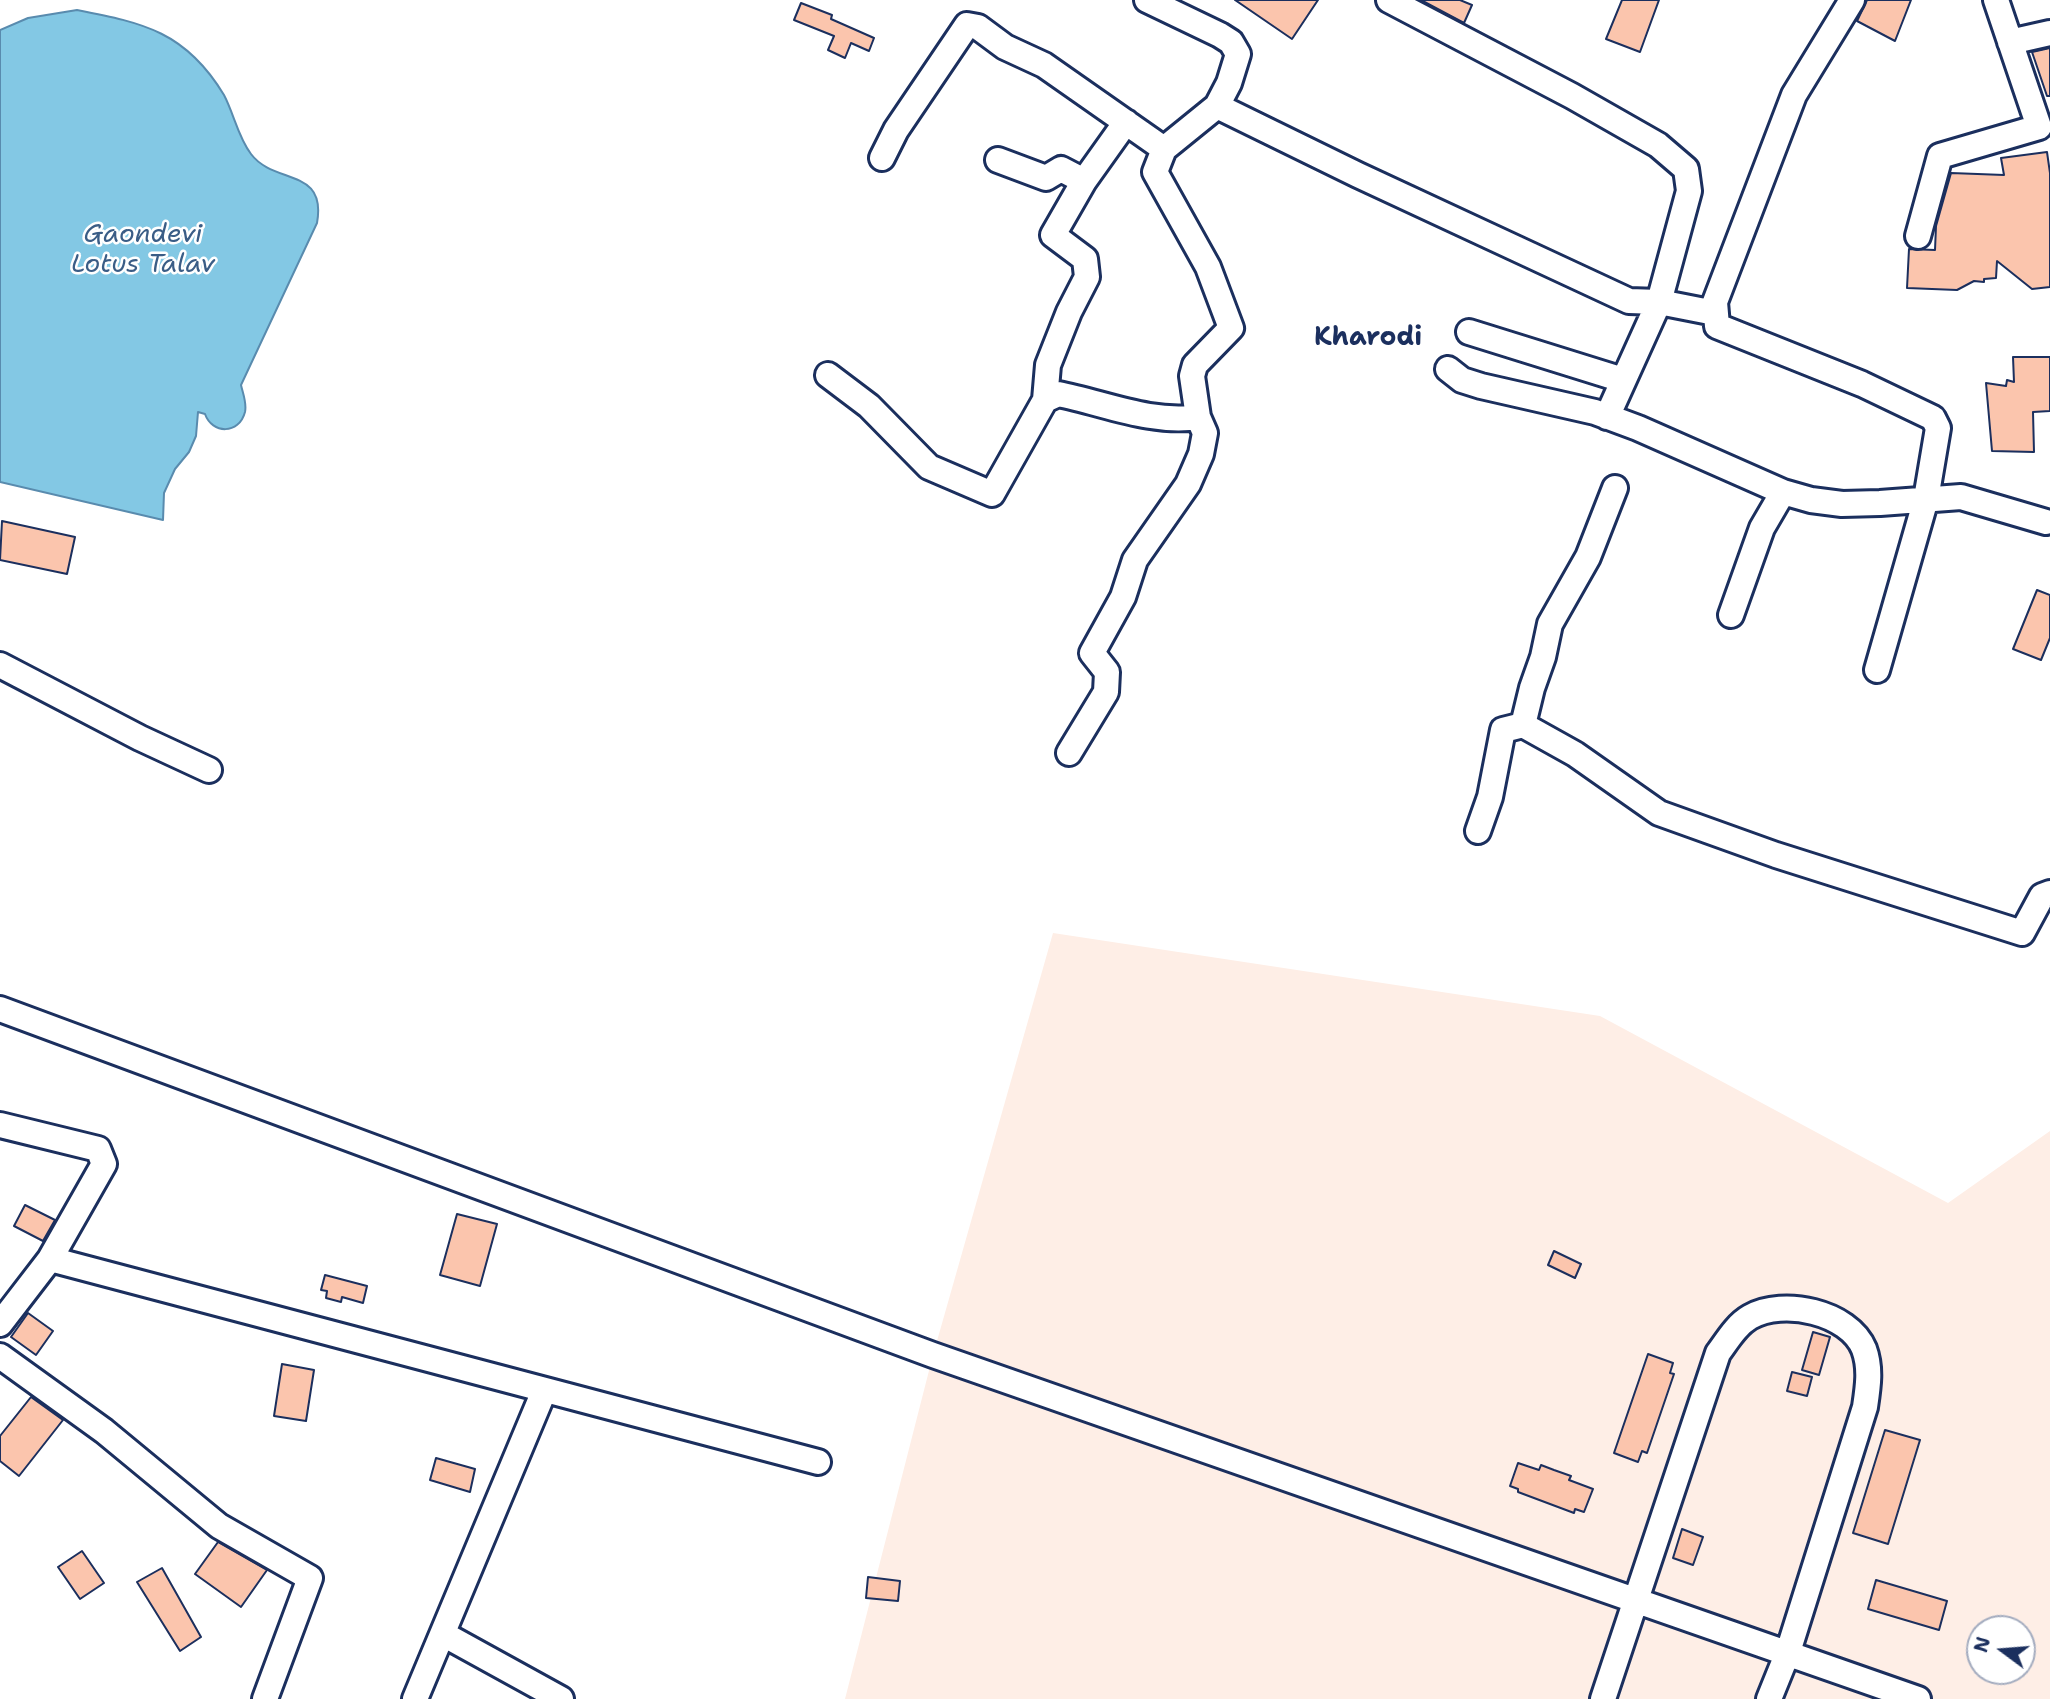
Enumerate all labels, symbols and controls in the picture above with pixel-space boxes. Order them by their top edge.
water label: Gaondevi Lotus Talav [71,219,215,280]
district label: Kharodi [1314,322,1422,354]
north arrow [1966,1615,2036,1685]
text: N [1968,1634,1996,1655]

